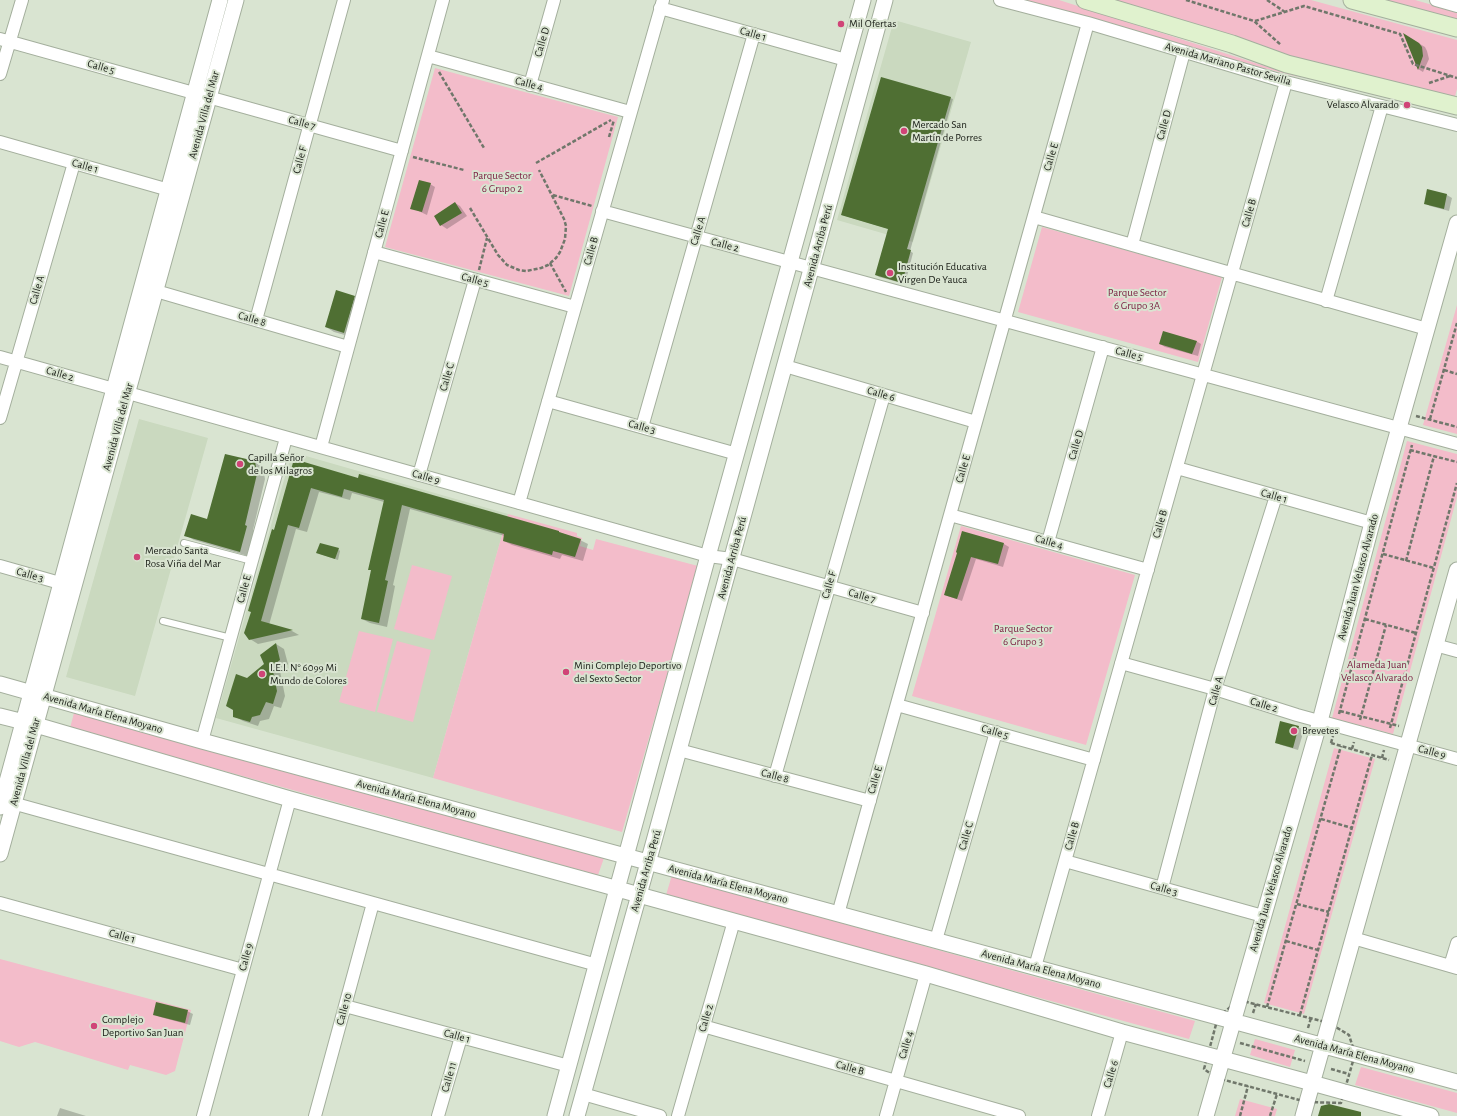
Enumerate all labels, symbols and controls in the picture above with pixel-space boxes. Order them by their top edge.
place label: Mil Ofertas [849,17,896,31]
marker: Mil Ofertas [836,19,846,29]
street label: Calle 1 [738,24,768,44]
street label: Calle D [531,26,553,58]
street label: Avenida Mariano Pastor Sevilla [1163,40,1293,88]
street label: Calle 5 [86,57,116,77]
street label: Avenida Villa del Mar [186,70,222,160]
street label: Calle 4 [514,74,544,94]
place label: Velasco Alvarado [1327,98,1399,112]
marker: Velasco Alvarado [1402,100,1412,110]
street label: Calle D [1154,109,1174,141]
street label: Calle 7 [287,113,317,133]
place label: Mercado San Martín de Porres [912,118,982,144]
marker: Mercado San Martín de Porres [899,126,909,136]
street label: Calle E [1041,142,1061,172]
street label: Calle F [290,145,310,175]
street label: Calle 1 [70,156,100,176]
park label: Parque Sector 6 Grupo 2 [473,169,531,195]
street label: Calle B [1239,197,1259,229]
street label: Avenida Arriba Perú [801,203,835,289]
street label: Calle E [372,209,392,239]
street label: Calle A [687,215,709,247]
street label: Calle B [581,235,601,267]
street label: Calle 2 [710,235,740,255]
place label: Institución Educativa Virgen De Yauca [898,260,987,286]
marker: Institución Educativa Virgen De Yauca [885,268,895,278]
street label: Calle 5 [460,270,490,290]
street label: Calle A [27,274,47,306]
park label: Parque Sector 6 Grupo 3A [1108,286,1166,312]
street label: Calle 8 [237,309,267,329]
street label: Calle 5 [1114,344,1144,364]
street label: Calle C [437,361,457,393]
street label: Calle 2 [45,364,75,384]
street label: Avenida Villa del Mar [100,382,136,472]
street label: Calle 6 [866,384,896,404]
street label: Calle 3 [627,417,657,437]
street label: Calle D [1065,429,1087,461]
place label: Capilla Señor de los Milagros [248,451,312,477]
street label: Calle E [953,454,973,484]
marker: Capilla Señor de los Milagros [235,459,245,469]
street label: Calle 9 [411,467,441,487]
street label: Calle 1 [1259,486,1289,506]
street label: Calle B [1150,508,1170,540]
street label: Avenida Juan Velasco Alvarado [1335,512,1381,642]
street label: Avenida Arriba Perú [715,515,749,601]
street label: Calle 4 [1034,532,1064,552]
place label: Mercado Santa Rosa Viña del Mar [145,544,221,570]
marker: Mercado Santa Rosa Viña del Mar [132,552,142,562]
street label: Calle 3 [15,565,45,585]
street label: Calle F [819,570,839,600]
street label: Calle E [234,574,254,604]
street label: Calle 7 [847,586,877,606]
park label: Parque Sector 6 Grupo 3 [994,622,1052,648]
park label: Alameda Juan Velasco Alvarado [1341,658,1413,684]
place label: Mini Complejo Deportivo del Sexto Sector [574,659,681,685]
place label: I.E.I. N° 6099 Mi Mundo de Colores [270,661,347,687]
marker: Mini Complejo Deportivo del Sexto Sector [561,667,571,677]
marker: I.E.I. N° 6099 Mi Mundo de Colores [257,669,267,679]
street label: Calle A [1206,675,1226,707]
street label: Avenida María Elena Moyano [42,690,164,736]
street label: Calle 2 [1249,695,1279,715]
street label: Avenida Villa del Mar [7,717,43,807]
street label: Calle 5 [980,722,1010,742]
place label: Brevetes [1302,724,1338,738]
marker: Brevetes [1289,726,1299,736]
street label: Calle 9 [1417,742,1447,762]
street label: Calle E [865,765,885,795]
street label: Calle 8 [760,766,790,786]
street label: Avenida María Elena Moyano [355,777,477,821]
street label: Calle C [956,820,976,852]
street label: Calle B [1062,820,1082,852]
street label: Avenida Juan Velasco Alvarado [1247,825,1295,953]
street label: Avenida Arriba Perú [628,828,664,914]
street label: Avenida María Elena Moyano [667,862,789,906]
street label: Calle 3 [1149,879,1179,899]
street label: Calle 1 [107,926,137,946]
street label: Calle 9 [236,942,256,972]
street label: Avenida María Elena Moyano [980,947,1102,991]
street label: Calle 10 [333,991,355,1027]
street label: Calle 2 [696,1003,716,1033]
place label: Complejo Deportivo San Juan [102,1013,183,1039]
marker: Complejo Deportivo San Juan [89,1021,99,1031]
street label: Calle 1 [442,1026,472,1046]
street label: Calle 4 [896,1030,916,1060]
street label: Avenida María Elena Moyano [1293,1032,1415,1076]
street label: Calle B [834,1058,866,1078]
street label: Calle 6 [1101,1059,1121,1089]
street label: Calle 11 [438,1060,460,1094]

